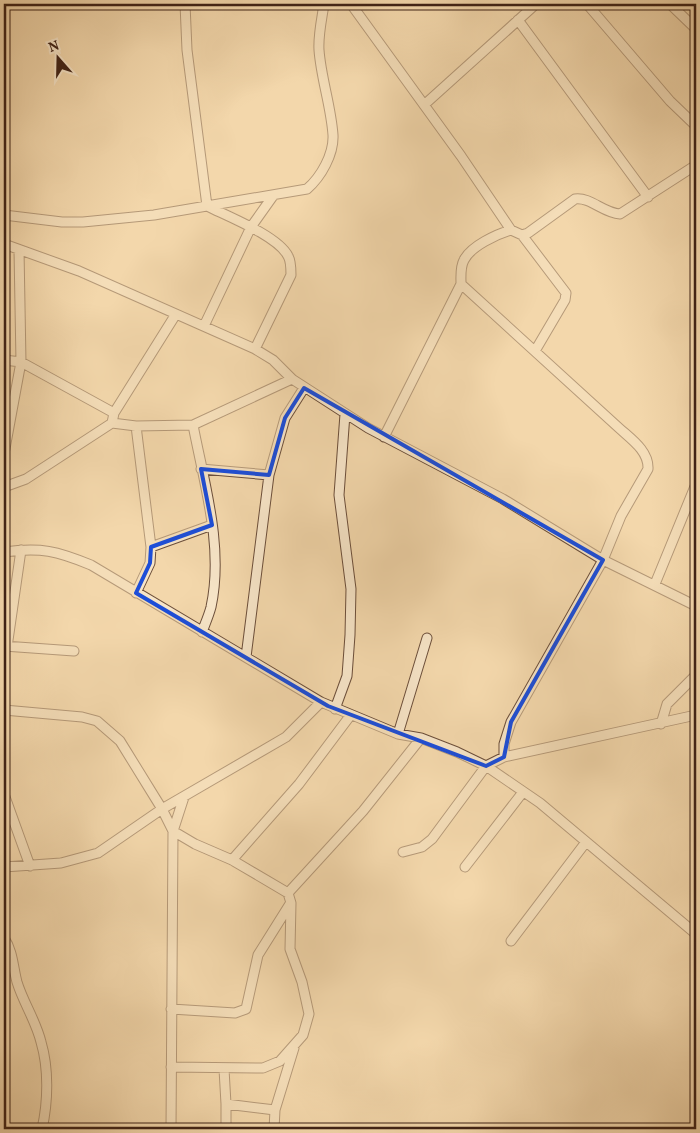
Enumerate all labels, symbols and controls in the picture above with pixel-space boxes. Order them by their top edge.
north arrow [32,32,82,82]
text: N [46,37,62,58]

